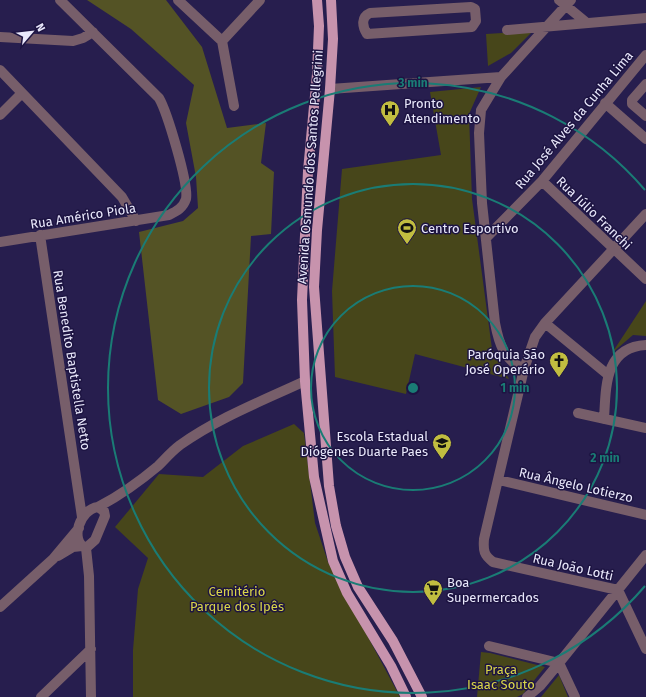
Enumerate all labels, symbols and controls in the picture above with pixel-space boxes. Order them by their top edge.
north arrow [12,12,52,52]
text: N [33,21,48,34]
street label: Rua José Alves da Cunha Lima [512,48,636,192]
street label: Avenida Osmundo dos Santos Pellegrini [294,49,326,285]
text: 3 min [397,76,428,90]
place label: Pronto Atendimento [404,96,480,126]
hospital icon: Pronto Atendimento [379,99,401,127]
street label: Rua Júlio Franchi [553,173,635,253]
street label: Rua Américo Piola [29,200,137,232]
sports icon: Centro Esportivo [396,217,418,245]
place label: Centro Esportivo [421,221,519,236]
street label: Rua Benedito Baptistella Netto [50,269,94,451]
place label: Paróquia São José Operário [465,347,545,377]
church icon: Paróquia São José Operário [548,350,570,378]
centre of rings [406,381,420,395]
text: 1 min [501,381,529,395]
place label: Escola Estadual Diógenes Duarte Paes [300,429,428,459]
school or university icon: Escola Estadual Diógenes Duarte Paes [431,432,453,460]
text: 2 min [590,451,620,465]
street label: Rua Ângelo Lotierzo [517,465,635,505]
street label: Rua João Lotti [531,550,615,584]
place label: Boa Supermercados [447,575,539,605]
supermarket icon: Boa Supermercados [422,578,444,606]
park label: Cemitério Parque dos Ipês [190,584,284,614]
park label: Praça Isaac Souto [467,662,535,692]

